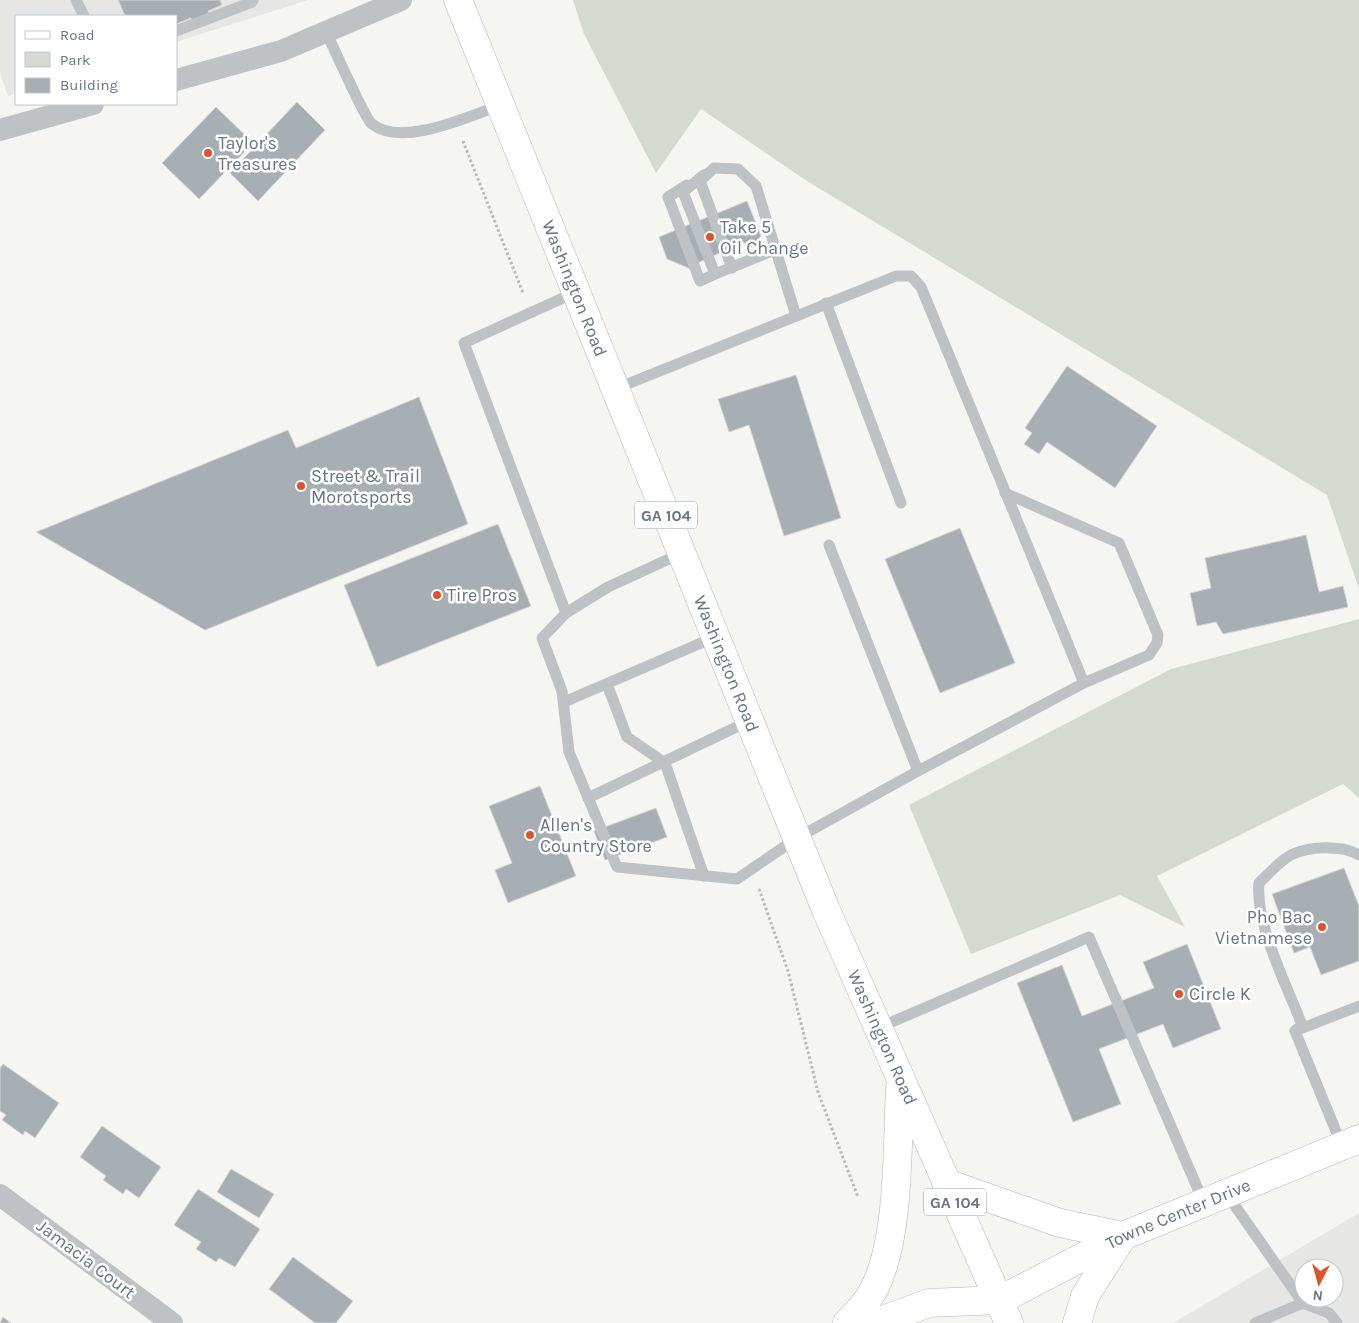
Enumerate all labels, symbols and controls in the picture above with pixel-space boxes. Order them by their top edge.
legend [15,15,178,105]
text: Road [60,26,95,44]
text: Park [60,51,90,69]
text: Building [60,76,118,94]
place label: Taylor's Treasures [218,132,297,175]
marker: Taylor's Treasures [202,147,214,159]
place label: Take 5 Oil Change [720,216,808,259]
street label: Washington Road [537,217,612,360]
marker: Take 5 Oil Change [704,231,716,243]
place label: Street & Trail Morotsports [311,465,420,508]
marker: Street & Trail Morotsports [295,480,307,492]
road number: GA 104 [635,502,697,528]
place label: Tire Pros [447,584,517,606]
marker: Tire Pros [431,589,443,601]
street label: Washington Road [689,592,764,735]
place label: Allen's Country Store [540,814,652,857]
marker: Allen's Country Store [524,829,536,841]
place label: Pho Bac Vietnamese [1215,906,1312,949]
marker: Pho Bac Vietnamese [1316,921,1328,933]
street label: Washington Road [843,967,922,1108]
place label: Circle K [1189,983,1251,1005]
marker: Circle K [1173,988,1185,1000]
street label: Towne Center Drive [1102,1174,1254,1254]
road number: GA 104 [924,1188,986,1216]
street label: Jamacia Court [32,1215,140,1303]
north arrow [1294,1258,1344,1308]
text: N [1312,1286,1324,1304]

